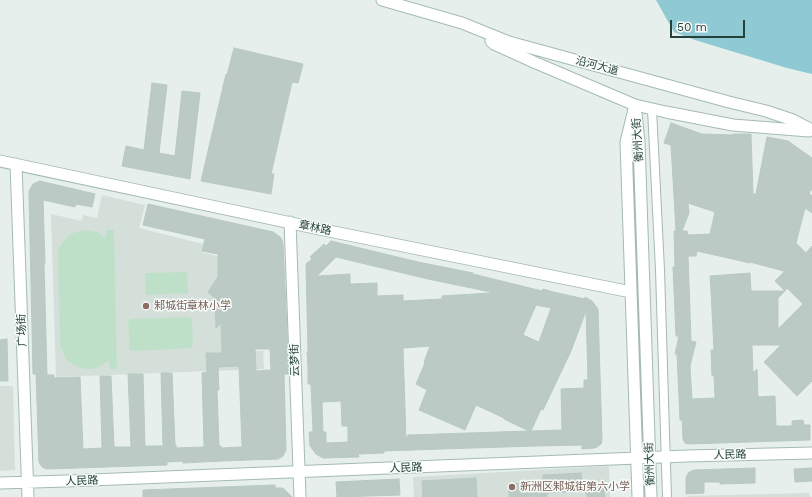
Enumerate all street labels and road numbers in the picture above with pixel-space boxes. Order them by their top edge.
street label: 沿河大道 [574,54,620,78]
street label: 衡州大街 [630,118,646,162]
street label: 章林路 [297,218,333,238]
street label: 广场街 [15,313,29,347]
street label: 云梦街 [288,343,302,377]
street label: 衡州大街 [643,442,657,486]
street label: 人民路 [713,448,747,462]
street label: 人民路 [389,461,423,475]
street label: 人民路 [65,474,99,488]

